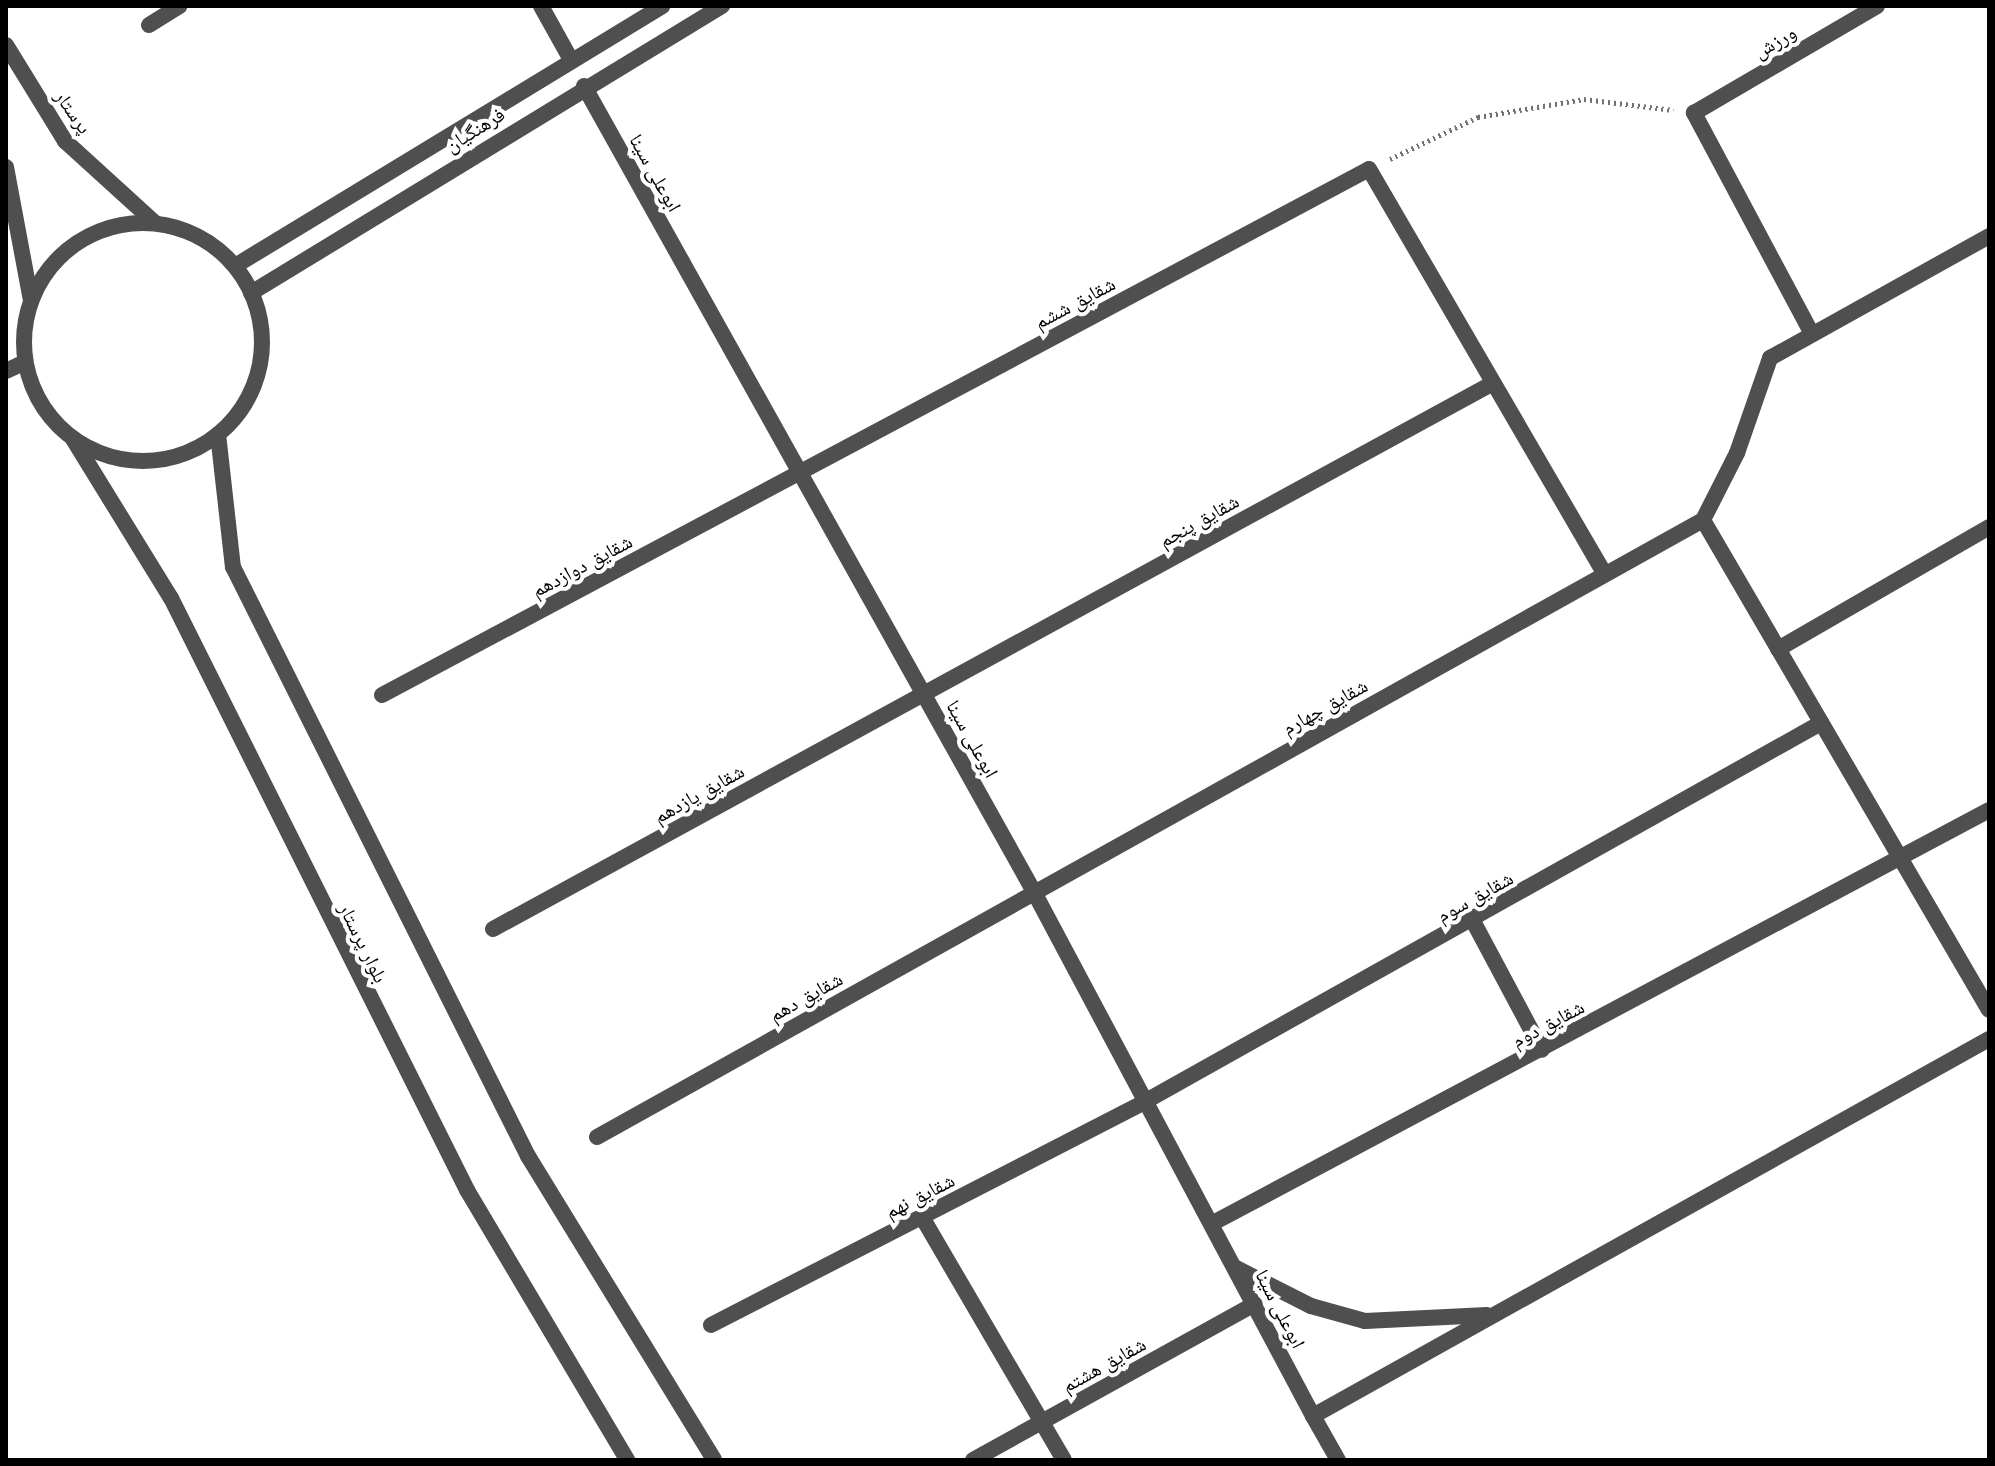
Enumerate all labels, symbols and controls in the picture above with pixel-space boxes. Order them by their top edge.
street label: ورزش [1749,20,1801,64]
street label: پرستار [49,85,97,139]
street label: فرهنگیان [441,102,509,158]
street label: ابوعلی سینا [624,130,686,216]
street label: شقایق ششم [1030,272,1120,334]
street label: شقایق پنجم [1155,489,1243,553]
street label: شقایق دوازدهم [528,530,636,602]
street label: شقایق چهارم [1278,674,1372,740]
street label: ابوعلی سینا [941,696,1003,782]
street label: شقایق یازدهم [650,759,748,829]
street label: شقایق سوم [1433,866,1517,928]
street label: بلوار پرستار [333,899,393,987]
street label: شقایق دهم [765,967,847,1027]
street label: شقایق دوم [1508,995,1588,1053]
street label: شقایق نهم [881,1168,959,1224]
street label: ابوعلی سینا [1250,1266,1310,1352]
street label: شقایق هشتم [1058,1332,1150,1398]

